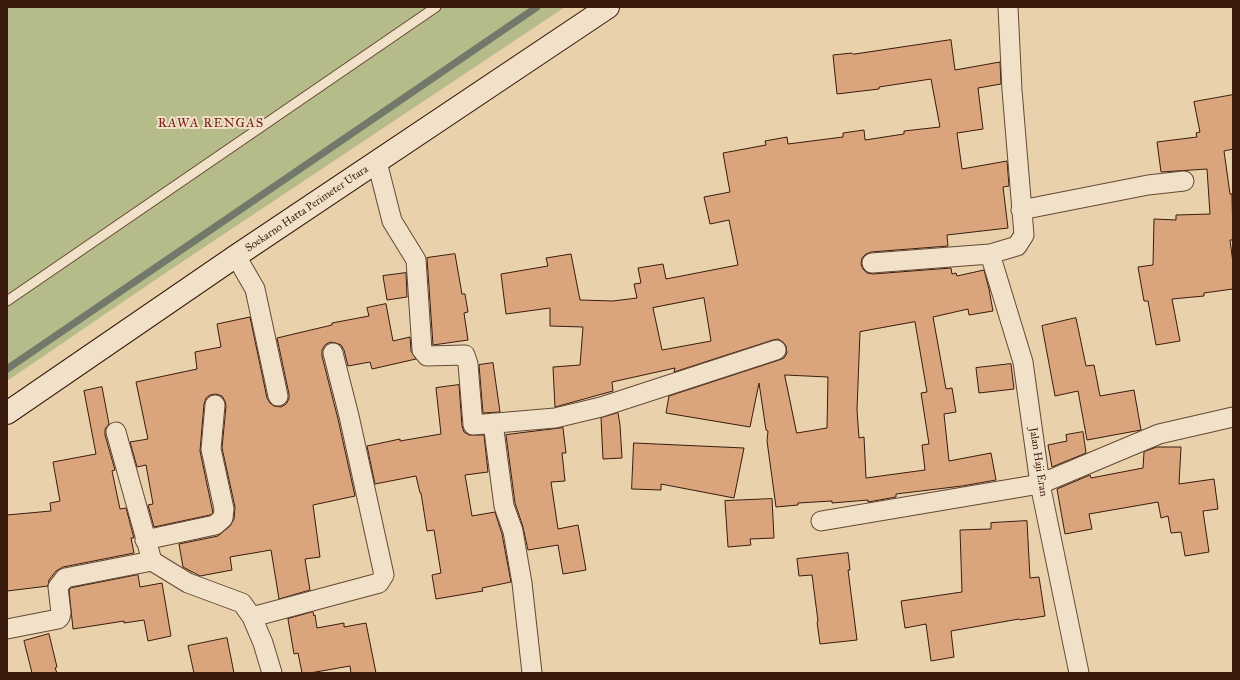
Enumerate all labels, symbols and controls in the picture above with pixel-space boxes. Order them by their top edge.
district label: RAWA RENGAS [158,116,264,132]
street label: Soekarno Hatta Perimeter Utara [243,163,371,255]
street label: Jalan Haji Eran [1026,427,1050,497]

